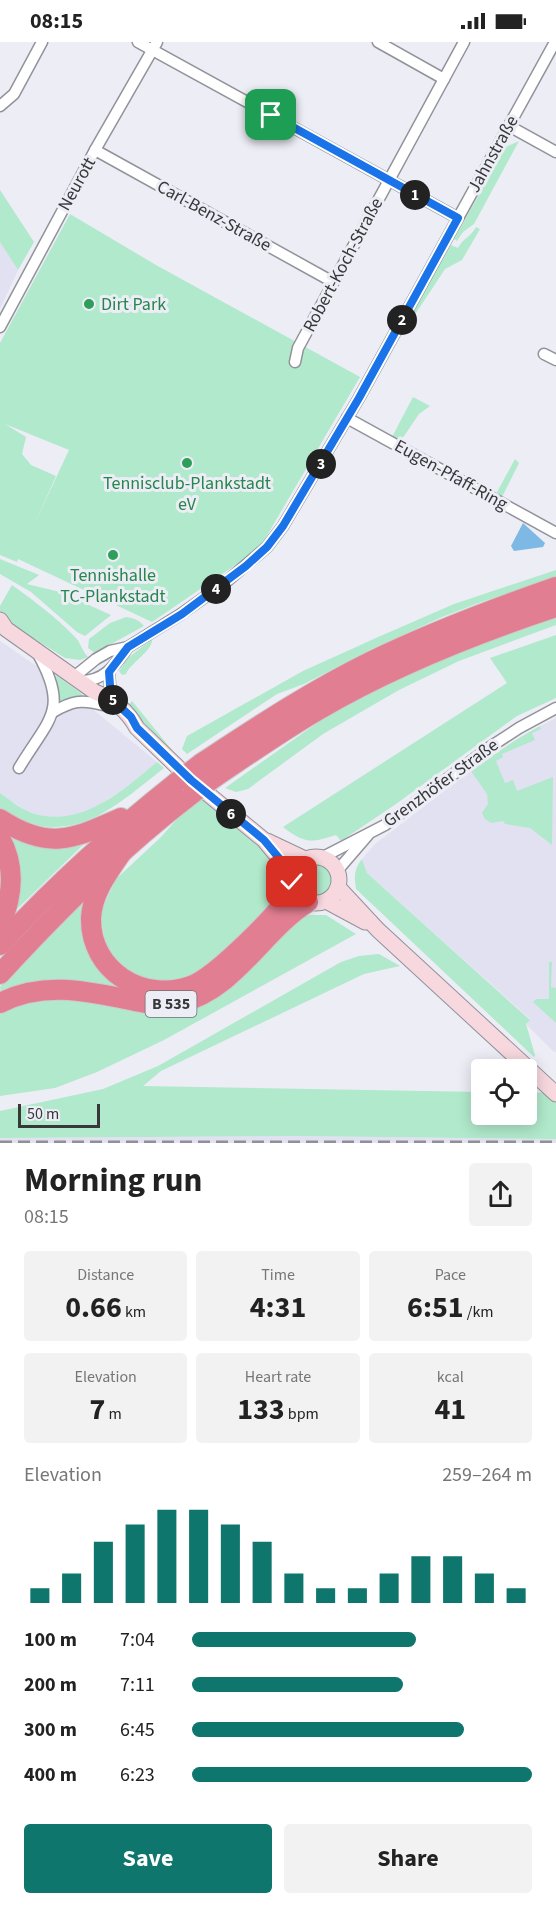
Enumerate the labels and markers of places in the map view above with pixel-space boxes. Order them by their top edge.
pin [245,89,296,140]
pin: 1 [400,180,430,210]
place label: Dirt Park [101,292,166,317]
marker: Dirt Park [82,297,96,311]
pin: 2 [387,305,417,335]
pin: 3 [306,449,336,479]
marker: Tennisclub-Plankstadt eV [180,456,194,470]
place label: Tennisclub-Plankstadt eV [103,471,271,517]
marker: Tennishalle TC-Plankstadt [106,548,120,562]
place label: Tennishalle TC-Plankstadt [60,563,166,609]
pin: 4 [201,574,231,604]
pin: 5 [98,685,128,715]
pin: 6 [216,799,246,829]
pin [266,856,317,907]

